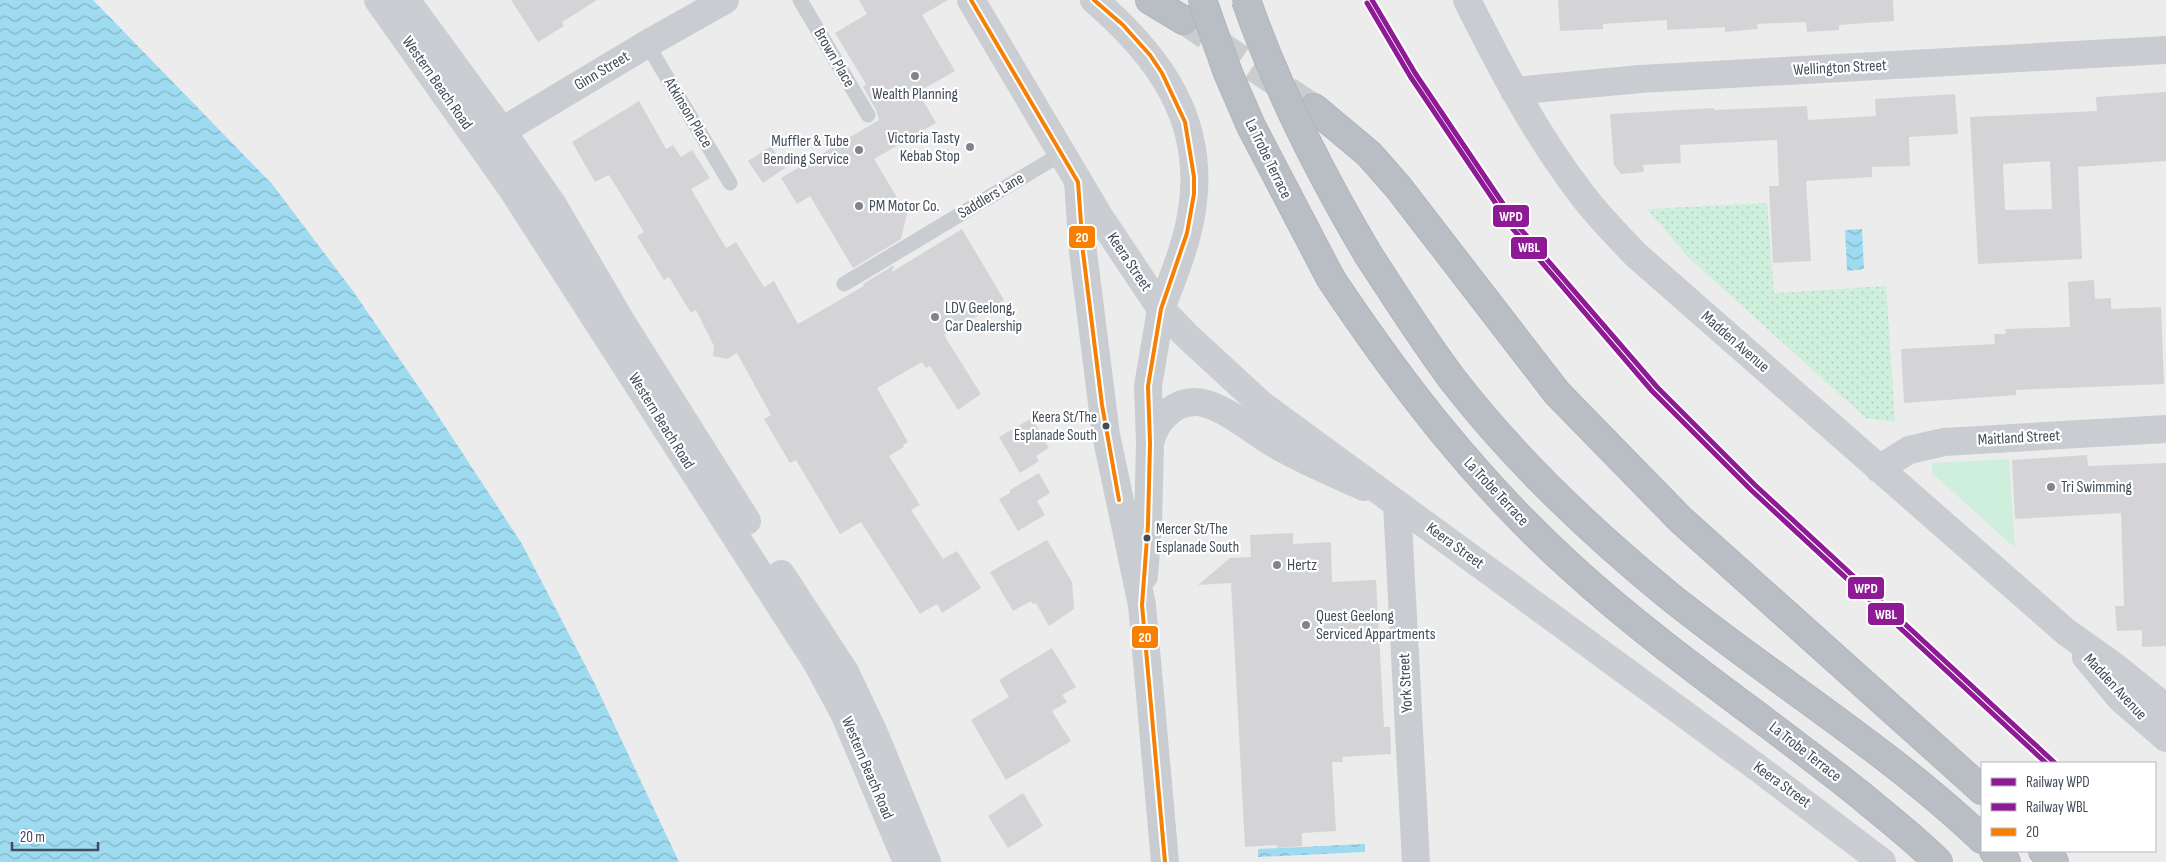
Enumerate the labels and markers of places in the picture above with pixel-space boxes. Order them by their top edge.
marker: Wealth Planning [909,70,921,82]
place label: Wealth Planning [872,85,958,104]
place label: Victoria Tasty Kebab Stop [887,129,960,166]
place label: Muffler & Tube Bending Service [763,132,849,169]
marker: Victoria Tasty Kebab Stop [964,141,976,153]
marker: Muffler & Tube Bending Service [853,144,865,156]
place label: PM Motor Co. [869,197,940,216]
marker: PM Motor Co. [853,200,865,212]
place label: LDV Geelong, Car Dealership [945,299,1022,336]
marker: LDV Geelong, Car Dealership [929,311,941,323]
place label: Keera St/The Esplanade South [1014,408,1097,445]
marker: Keera St/The Esplanade South [1101,421,1111,431]
place label: Tri Swimming [2061,478,2132,497]
marker: Tri Swimming [2045,481,2057,493]
place label: Mercer St/The Esplanade South [1156,520,1239,557]
marker: Mercer St/The Esplanade South [1142,533,1152,543]
place label: Hertz [1287,556,1317,575]
marker: Hertz [1271,559,1283,571]
place label: Quest Geelong Serviced Appartments [1316,607,1436,644]
marker: Quest Geelong Serviced Appartments [1300,619,1312,631]

